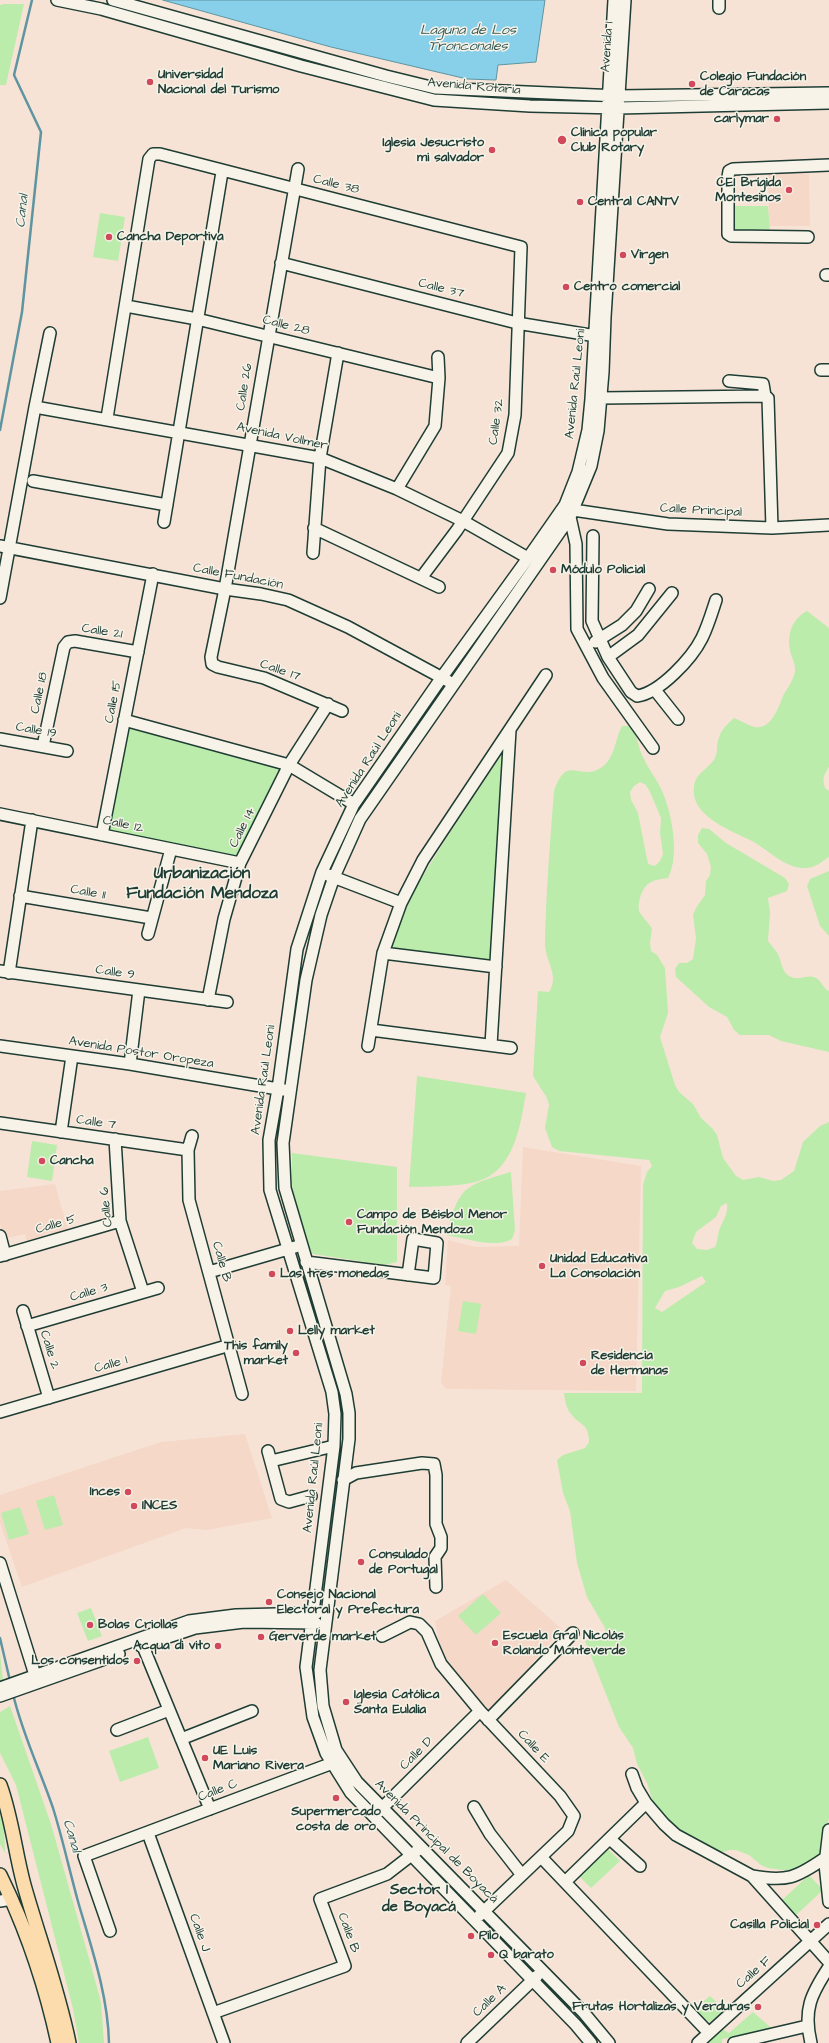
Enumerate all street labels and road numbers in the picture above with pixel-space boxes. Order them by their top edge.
street label: Avenida 1 [598,21,618,73]
street label: Avenida Rotaria [427,75,521,99]
street label: Calle 38 [311,172,361,198]
street label: Calle 37 [416,276,466,302]
street label: Calle 28 [261,313,311,339]
street label: Avenida Raúl Leoni [562,328,590,440]
street label: Calle 26 [234,362,256,412]
street label: Calle 32 [486,398,508,446]
street label: Avenida Vollmer [235,420,329,454]
street label: Calle Principal [660,501,742,521]
street label: Calle Fundación [192,561,284,593]
street label: Calle 21 [80,621,124,643]
street label: Calle 17 [258,657,302,685]
street label: Calle 18 [28,671,52,715]
street label: Calle 15 [102,679,126,725]
street label: Avenida Raúl Leoni [332,709,406,811]
street label: Calle 19 [14,720,58,742]
street label: Calle 14 [227,805,259,851]
street label: Calle 12 [101,813,145,837]
street label: Calle 11 [69,882,107,904]
street label: Calle 9 [94,963,136,983]
street label: Avenida Raúl Leoni [249,1024,279,1136]
street label: Avenida Postor Oropeza [67,1034,215,1072]
street label: Calle 7 [75,1112,117,1134]
street label: Calle 6 [97,1186,117,1228]
street label: Calle 5 [34,1212,78,1238]
street label: Calle B [208,1240,234,1284]
street label: Calle 3 [68,1280,110,1306]
street label: Calle 2 [36,1329,62,1371]
street label: Calle 1 [93,1353,129,1377]
street label: Avenida Raúl Leoni [300,1422,328,1534]
street label: Calle E [514,1727,552,1767]
street label: Calle D [397,1734,437,1774]
street label: Calle C [196,1776,240,1806]
street label: Avenida Principal de Boyacá [371,1777,501,1907]
street label: Calle B [334,1911,362,1955]
street label: Calle J [185,1912,213,1954]
street label: Calle F [733,1954,775,1992]
street label: Calle A [470,1981,510,2021]

